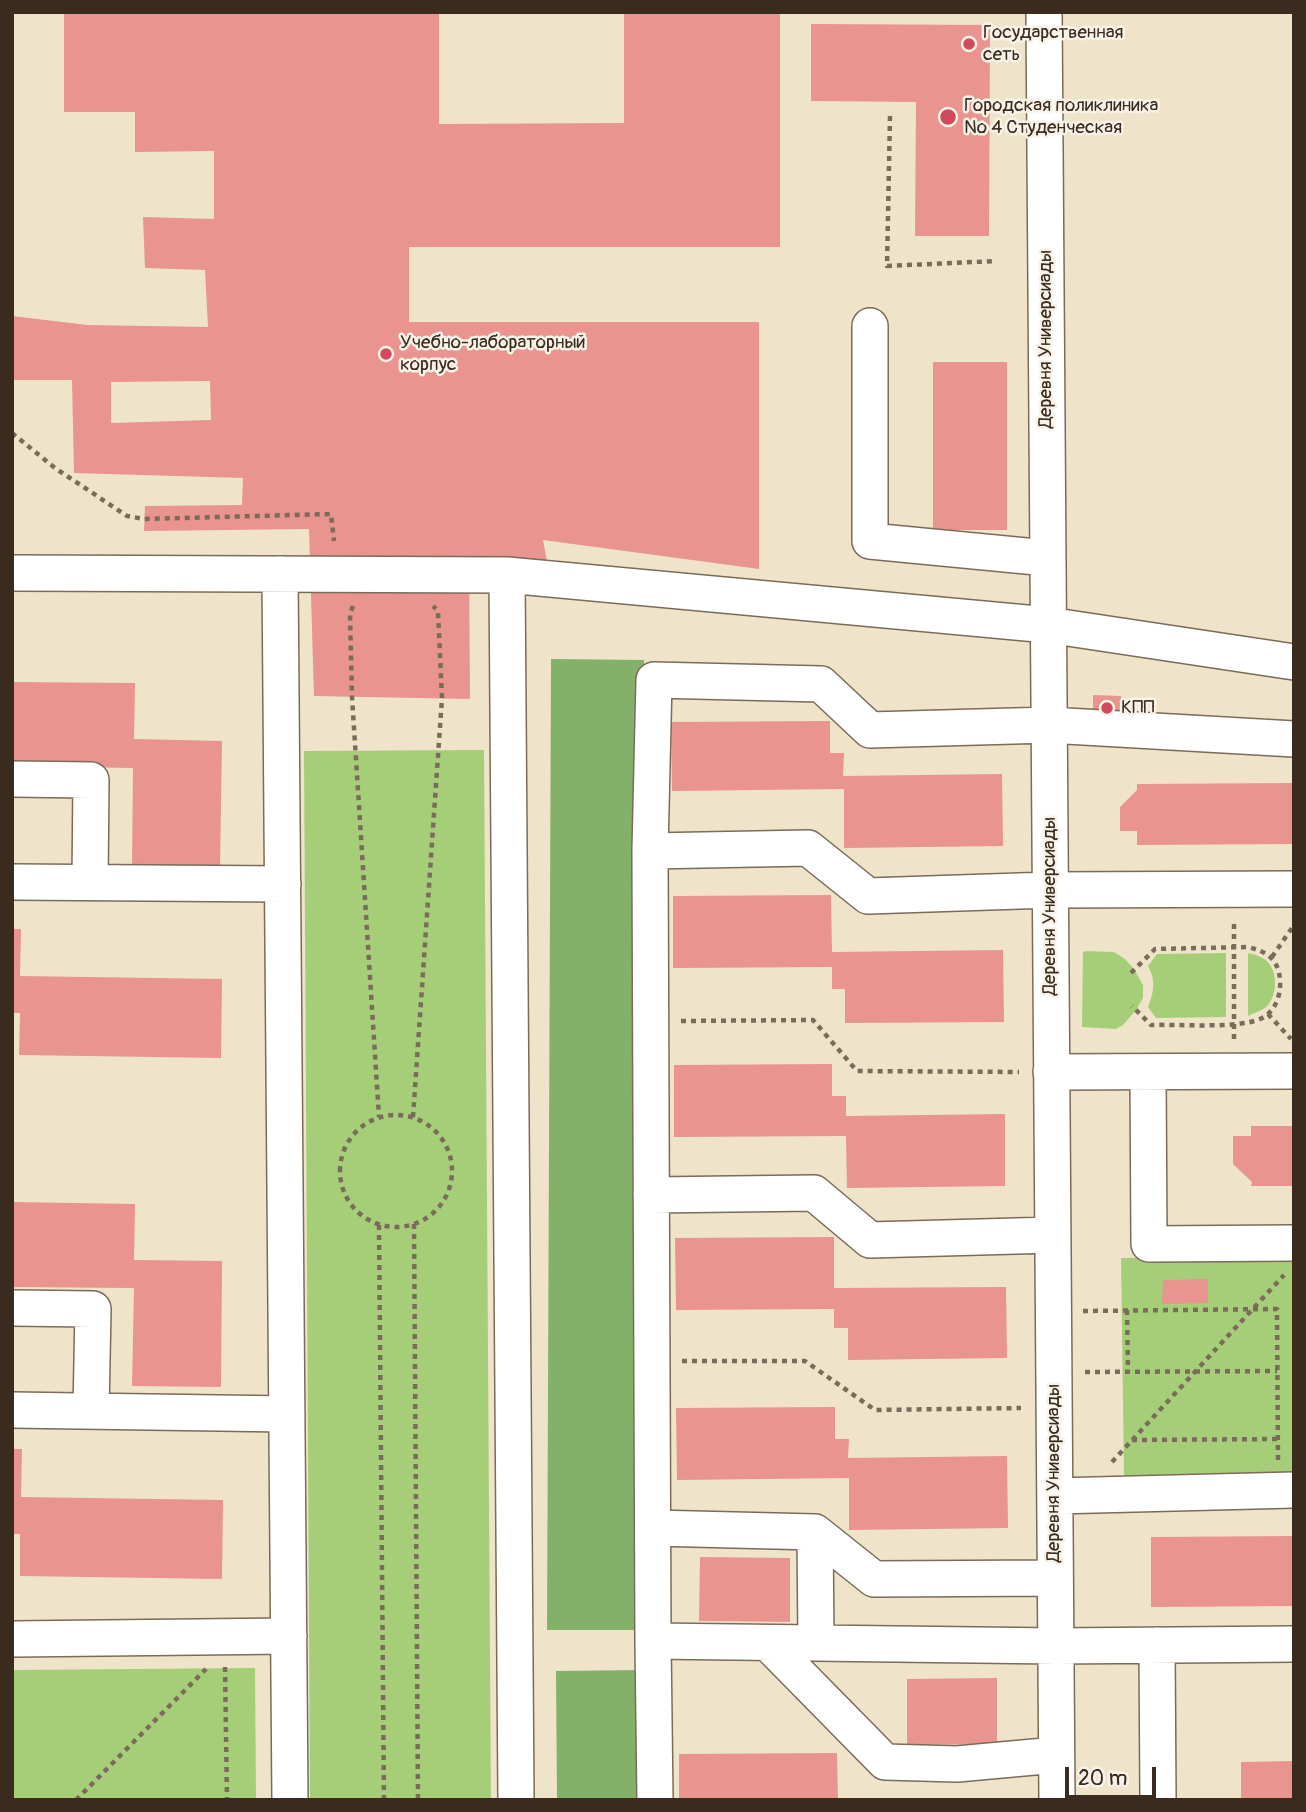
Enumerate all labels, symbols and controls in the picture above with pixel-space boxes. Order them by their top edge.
place label: Государственная сеть [983,22,1124,66]
marker: Государственная сеть [961,36,977,52]
place label: Городская поликлиника № 4 Студенческая [964,95,1158,139]
marker: Городская поликлиника № 4 Студенческая [938,107,958,127]
street label: Деревня Универсиады [1035,250,1057,428]
place label: Учебно-лабораторный корпус [400,332,586,376]
marker: Учебно-лабораторный корпус [378,346,394,362]
place label: КПП [1121,697,1155,719]
marker: КПП [1099,700,1115,716]
street label: Деревня Универсиады [1039,817,1061,995]
street label: Деревня Универсиады [1043,1384,1065,1562]
scale bar [1068,1752,1159,1796]
text: 20 m [1078,1765,1127,1792]

